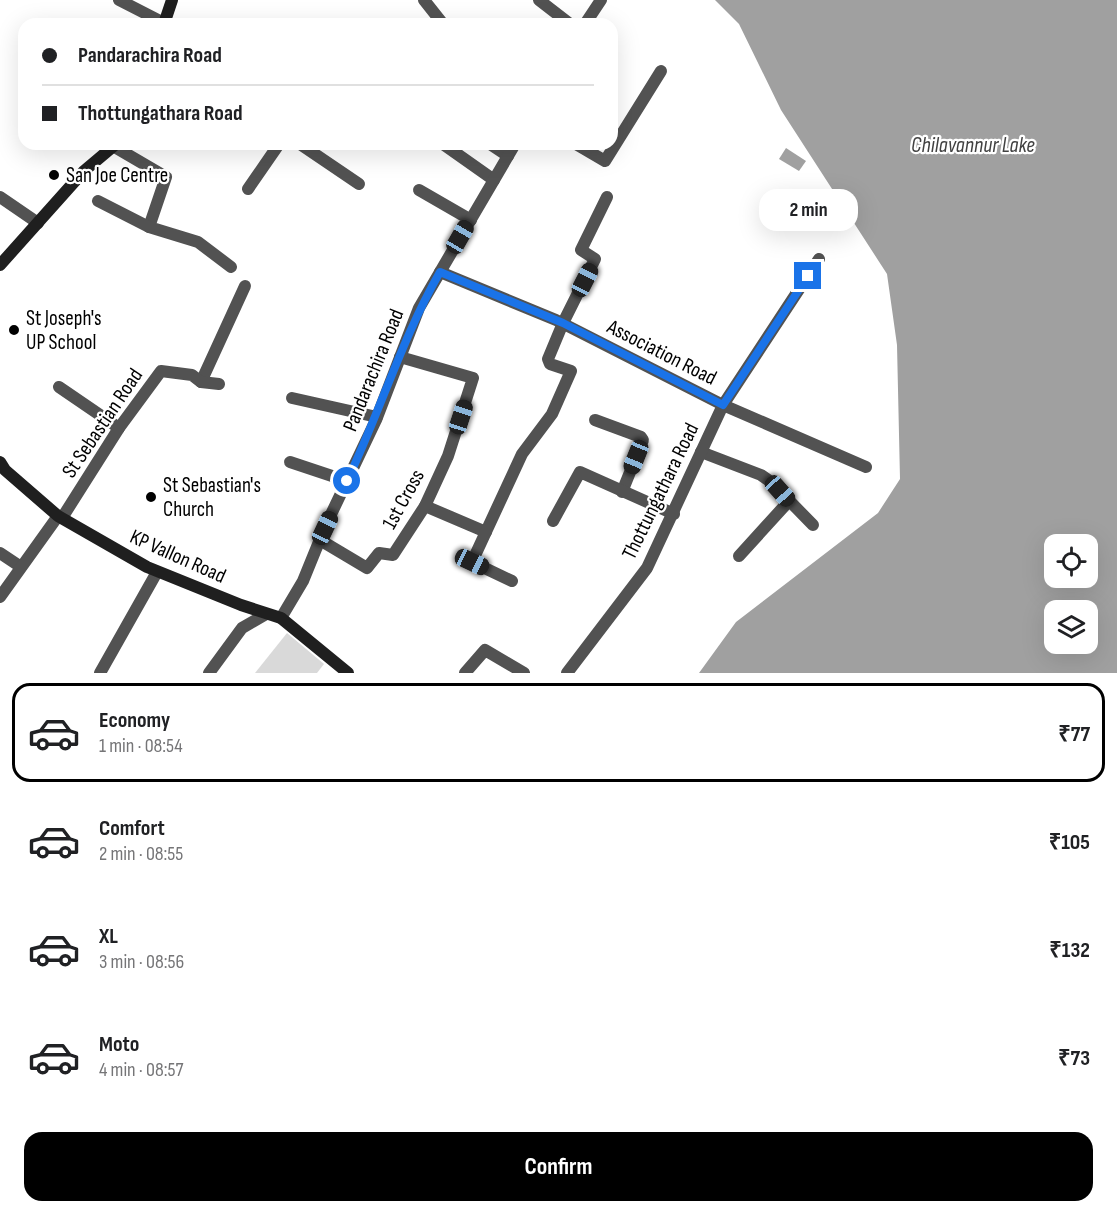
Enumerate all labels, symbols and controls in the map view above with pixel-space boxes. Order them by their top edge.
text: Pandarachira Road [78,42,222,69]
text: Thottungathara Road [78,100,243,127]
water label: Chilavannur Lake [911,132,1035,159]
place label: San Joe Centre [66,163,168,188]
marker: San Joe Centre [47,168,61,182]
callout: 2 min [758,189,858,231]
text: 2 min [789,198,828,222]
car [443,217,477,257]
car [569,260,601,300]
route end [794,262,821,289]
street label: Pandarachira Road [338,305,409,435]
place label: St Joseph's UP School [26,306,102,355]
street label: Association Road [602,314,721,391]
marker: St Joseph's UP School [7,323,21,337]
street label: St Sebastian Road [57,364,148,483]
car [447,397,475,437]
street label: Thottungathara Road [617,419,704,563]
car [621,437,651,477]
street label: 1st Cross [377,465,430,533]
route start [333,467,360,494]
car [761,472,799,510]
place label: St Sebastian's Church [163,473,261,522]
marker: St Sebastian's Church [144,490,158,504]
car [309,508,341,548]
street label: KP Vallon Road [126,524,230,589]
map controls [1044,534,1098,654]
button: locate [1044,534,1098,588]
car [452,546,492,578]
button: layers [1044,600,1098,654]
icon: car [27,706,81,760]
text: Economy [99,707,170,734]
text: ₹77 [1058,721,1090,748]
text: 1 min · 08:54 [99,734,183,758]
icon: car [27,814,81,868]
text: Comfort [99,815,165,842]
text: ₹105 [1049,829,1090,856]
text: 2 min · 08:55 [99,842,183,866]
icon: car [27,922,81,976]
text: XL [99,923,118,950]
text: ₹132 [1049,937,1090,964]
text: 3 min · 08:56 [99,950,184,974]
icon: car [27,1030,81,1084]
text: Moto [99,1031,139,1058]
text: ₹73 [1058,1045,1090,1072]
text: 4 min · 08:57 [99,1058,183,1082]
button: Confirm [24,1132,1093,1201]

